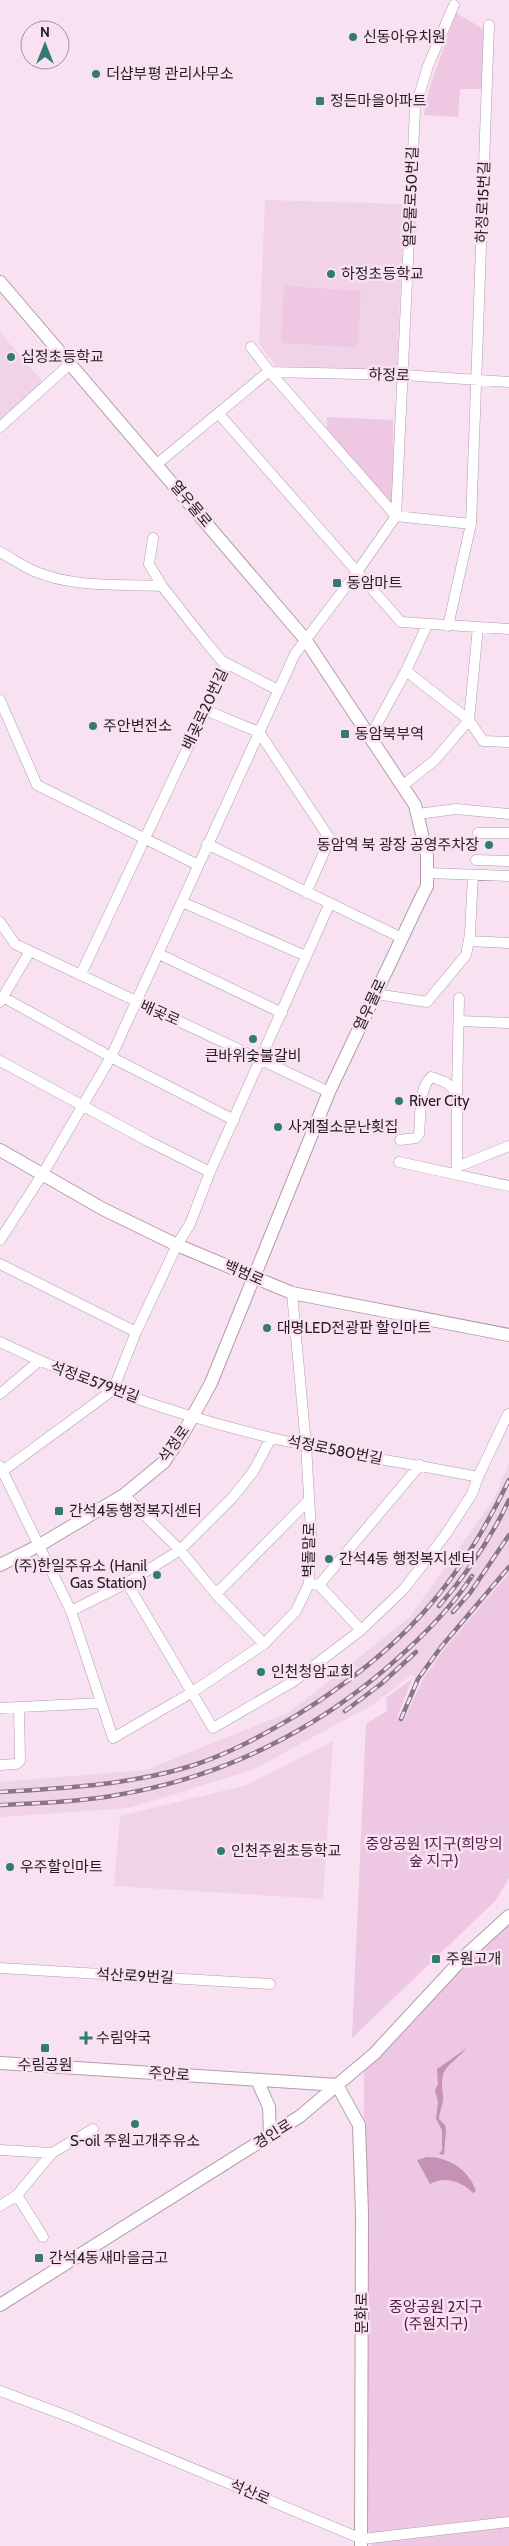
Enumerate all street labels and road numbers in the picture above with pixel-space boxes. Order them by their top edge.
street label: 열우물로50번길 [400,146,422,248]
street label: 하정로15번길 [473,161,493,243]
street label: 하정로 [368,365,410,385]
street label: 열우물로 [166,477,216,531]
street label: 배곶로20번길 [178,666,232,752]
street label: 열우물로 [350,976,390,1034]
street label: 배곶로 [137,996,183,1030]
street label: 백범로 [221,1257,267,1289]
street label: 석정로579번길 [48,1358,142,1406]
street label: 석정로 [155,1422,193,1466]
street label: 석정로580번길 [286,1432,384,1468]
street label: 벽돌말로 [300,1522,318,1578]
street label: 석산로9번길 [96,1965,174,1987]
street label: 주안로 [148,2064,190,2084]
street label: 경인로 [251,2115,295,2153]
street label: 문화로 [353,2292,371,2334]
street label: 석산로 [227,2476,273,2508]

